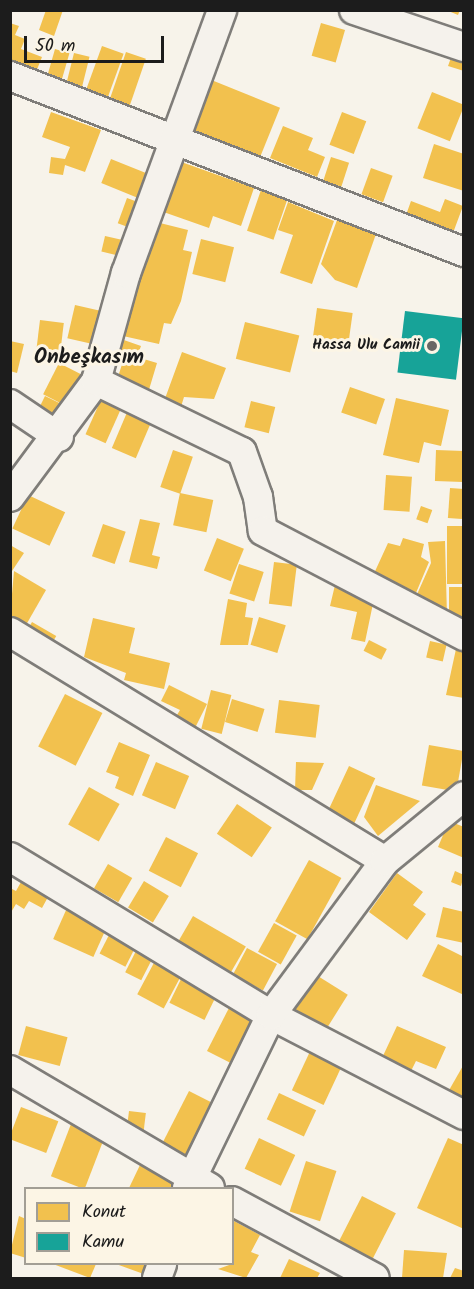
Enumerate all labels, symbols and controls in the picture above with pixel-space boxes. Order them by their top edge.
scale bar [27,24,166,62]
text: 50 m [35,32,75,61]
place label: Hassa Ulu Camii [312,337,420,355]
marker: Hassa Ulu Camii [425,339,439,353]
district label: Onbeşkasım [34,345,144,371]
legend [24,1187,234,1265]
text: Konut [82,1198,126,1227]
text: Kamu [82,1228,124,1257]

